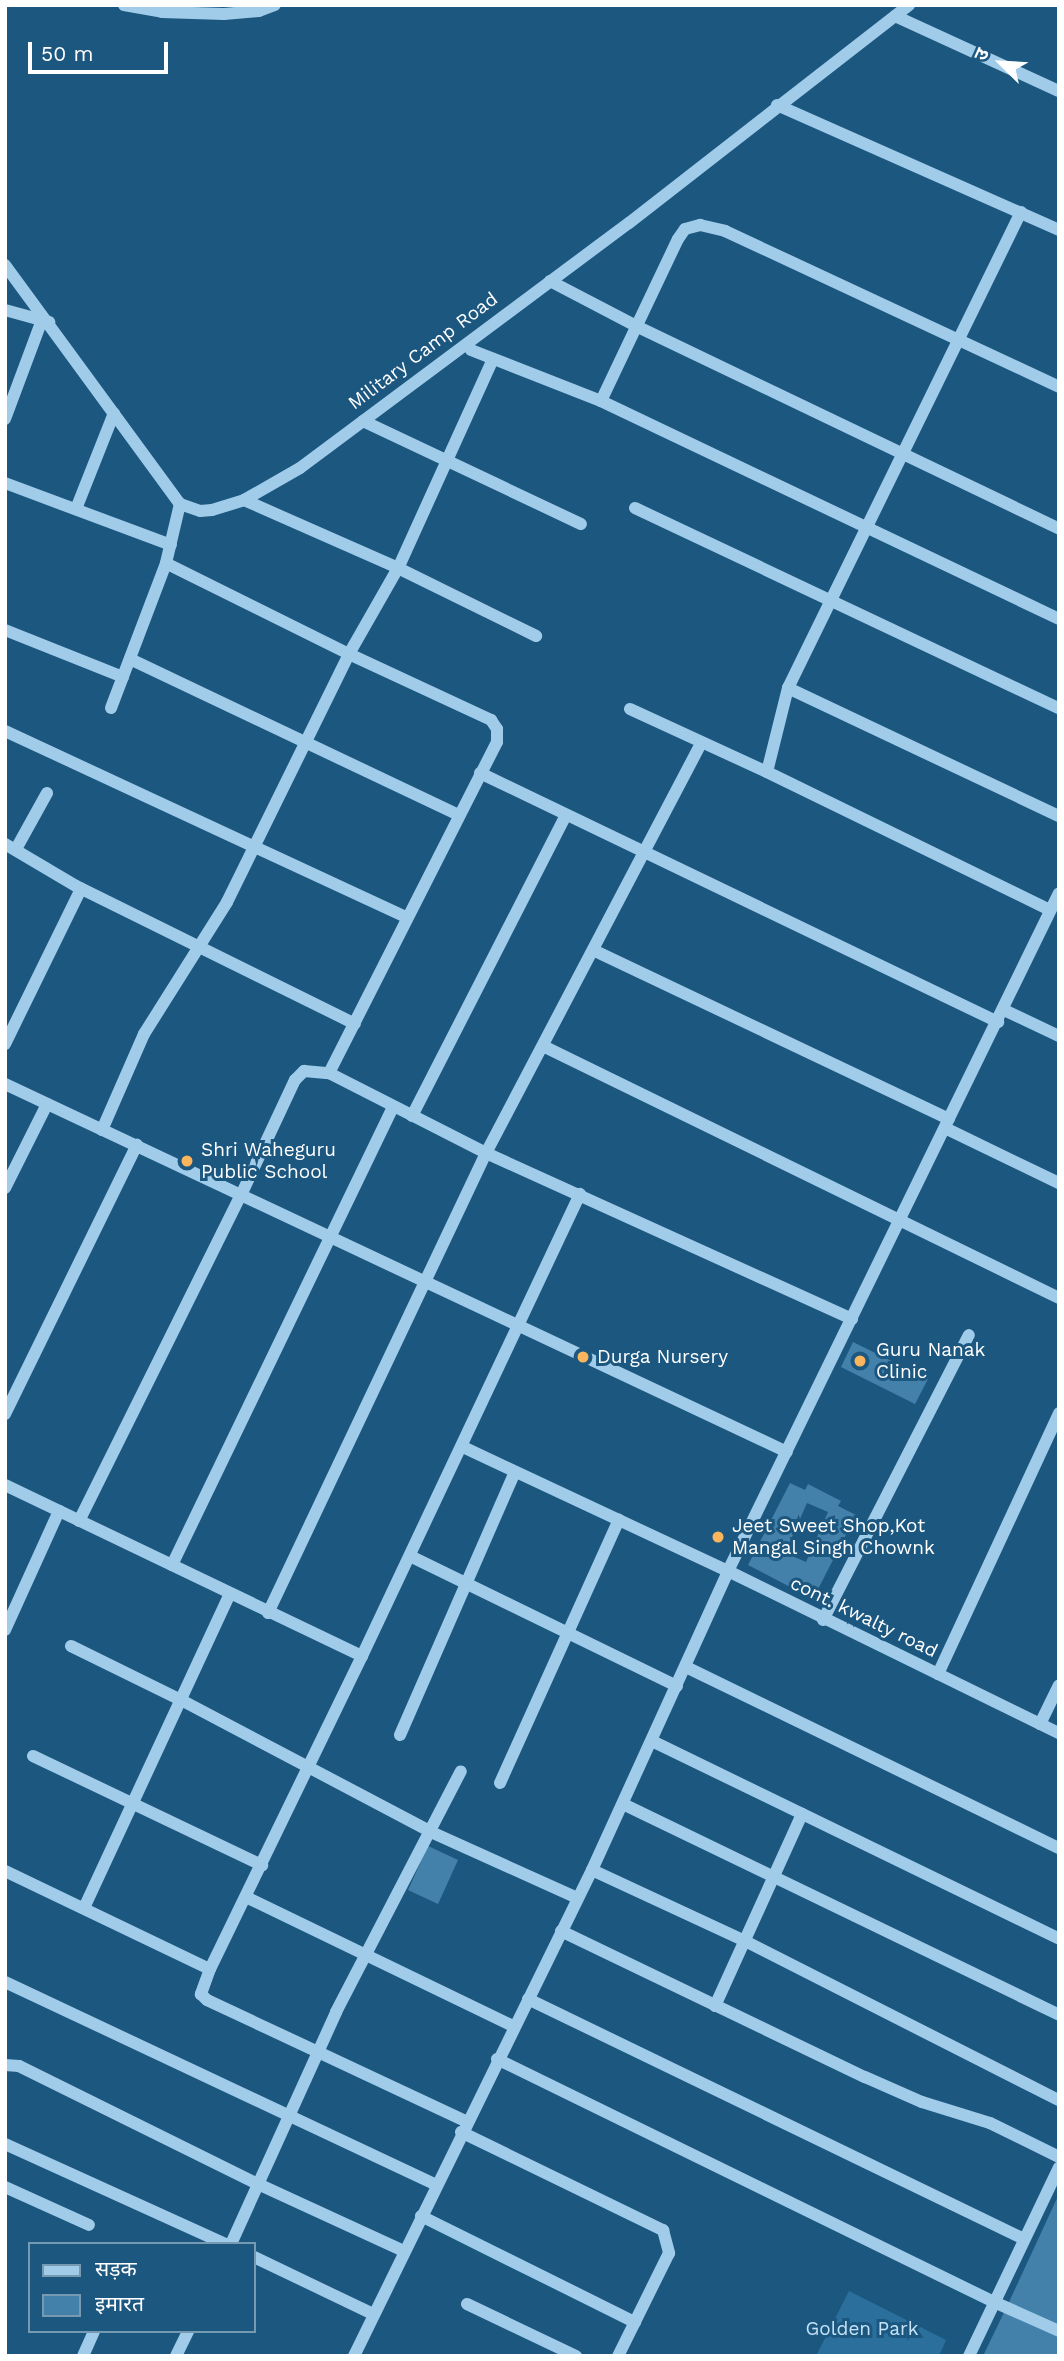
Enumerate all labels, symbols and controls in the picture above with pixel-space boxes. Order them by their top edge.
scale bar [32,28,172,72]
north arrow [966,28,1036,98]
text: 50 m [41,41,93,66]
text: उ [969,44,994,64]
street label: Military Camp Road [344,287,502,415]
place label: Shri Waheguru Public School [201,1139,337,1183]
marker: Shri Waheguru Public School [179,1153,195,1169]
place label: Guru Nanak Clinic [876,1339,985,1383]
place label: Durga Nursery [597,1346,728,1368]
marker: Durga Nursery [575,1349,591,1365]
marker: Guru Nanak Clinic [850,1351,870,1371]
place label: Jeet Sweet Shop,Kot Mangal Singh Chownk [732,1515,935,1559]
marker: Jeet Sweet Shop,Kot Mangal Singh Chownk [710,1529,726,1545]
street label: cont. kwalty road [786,1571,942,1663]
legend [28,2242,256,2333]
text: सड़क [95,2256,137,2281]
text: इमारत [95,2291,144,2316]
park label: Golden Park [806,2318,918,2340]

